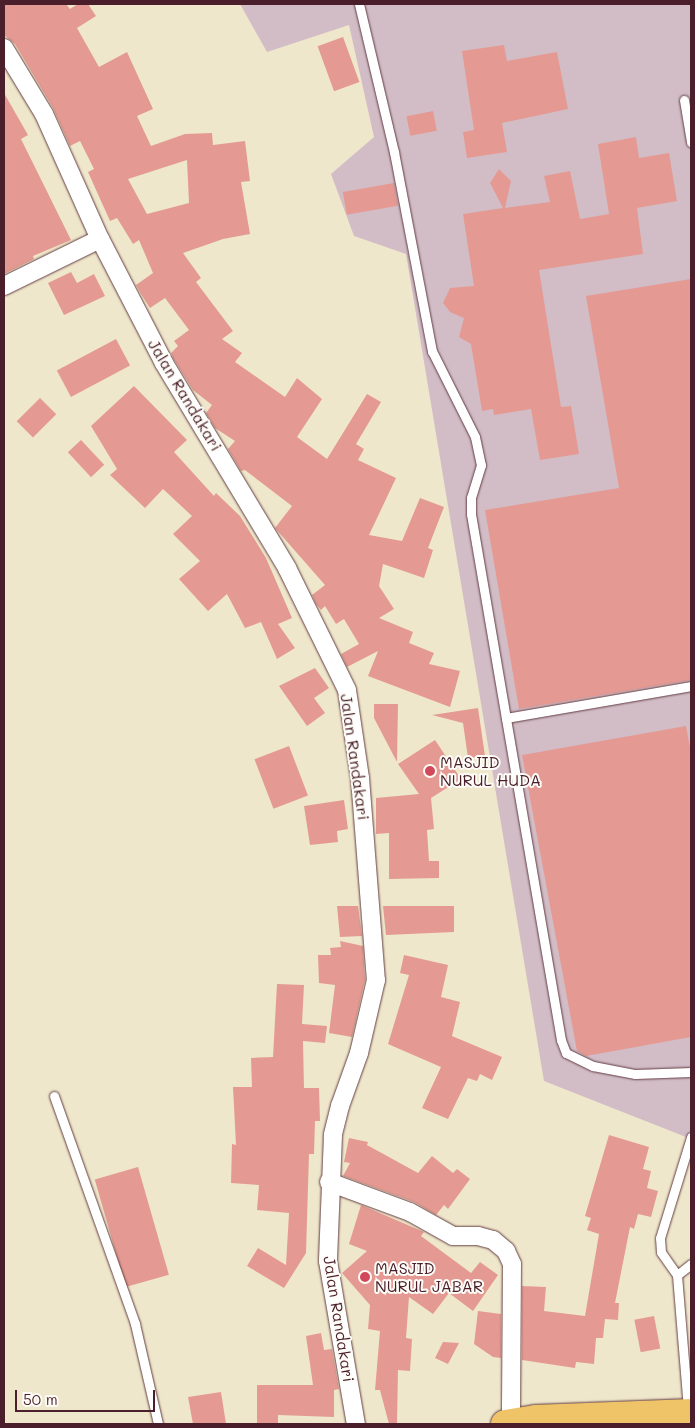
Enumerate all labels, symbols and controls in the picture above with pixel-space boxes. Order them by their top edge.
street label: Jalan Randakari [144,335,226,455]
street label: Jalan Randakari [337,693,373,821]
place label: MASJID NURUL HUDA [440,752,541,790]
marker: MASJID NURUL HUDA [424,765,436,777]
street label: Jalan Randakari [320,1255,358,1383]
place label: MASJID NURUL JABAR [375,1258,483,1296]
marker: MASJID NURUL JABAR [359,1271,371,1283]
scale bar [18,1380,158,1412]
text: 50 m [23,1389,58,1409]

